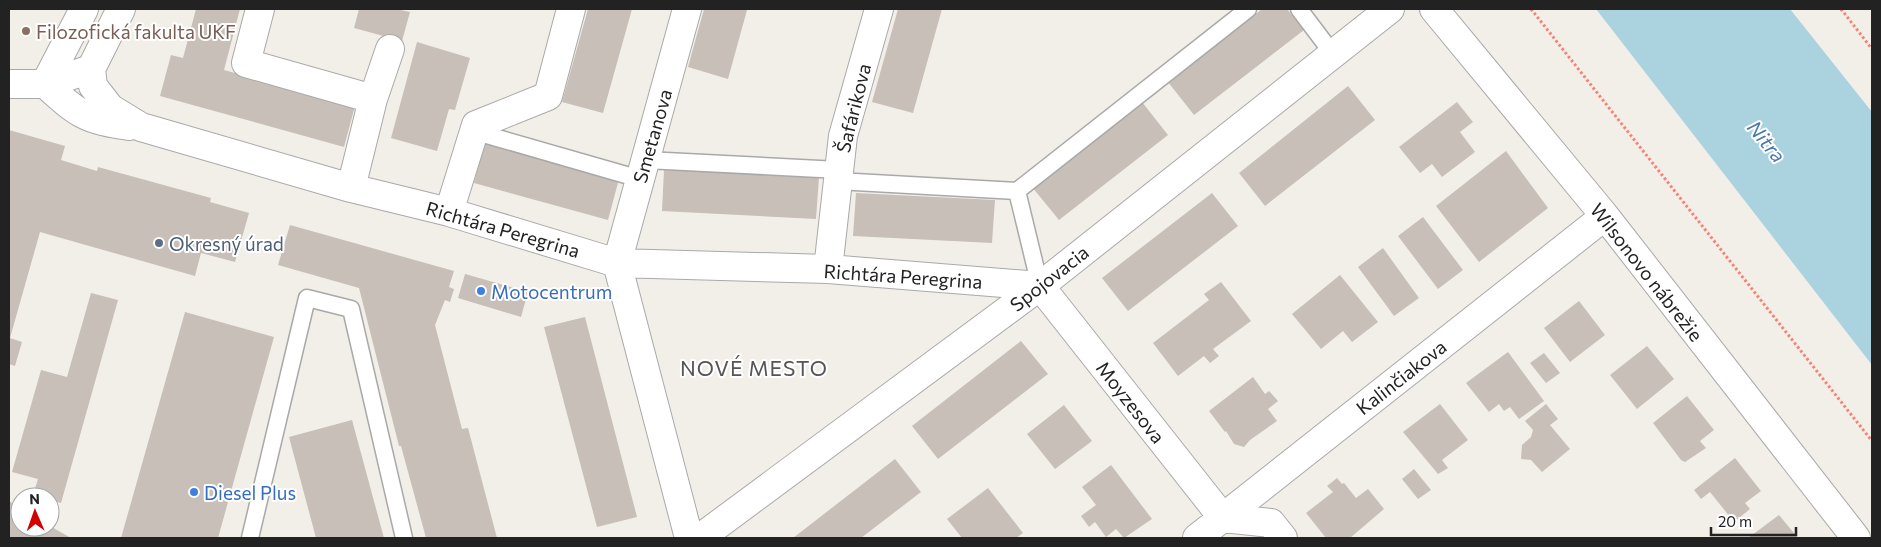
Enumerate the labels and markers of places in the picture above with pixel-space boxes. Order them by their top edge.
place label: Filozofická fakulta UKF [36,20,236,43]
marker: Filozofická fakulta UKF [20,25,32,37]
place label: Okresný úrad [169,232,284,255]
marker: Okresný úrad [153,237,165,249]
place label: Motocentrum [491,280,612,303]
marker: Motocentrum [475,285,487,297]
place label: Diesel Plus [204,481,296,504]
marker: Diesel Plus [188,486,200,498]

